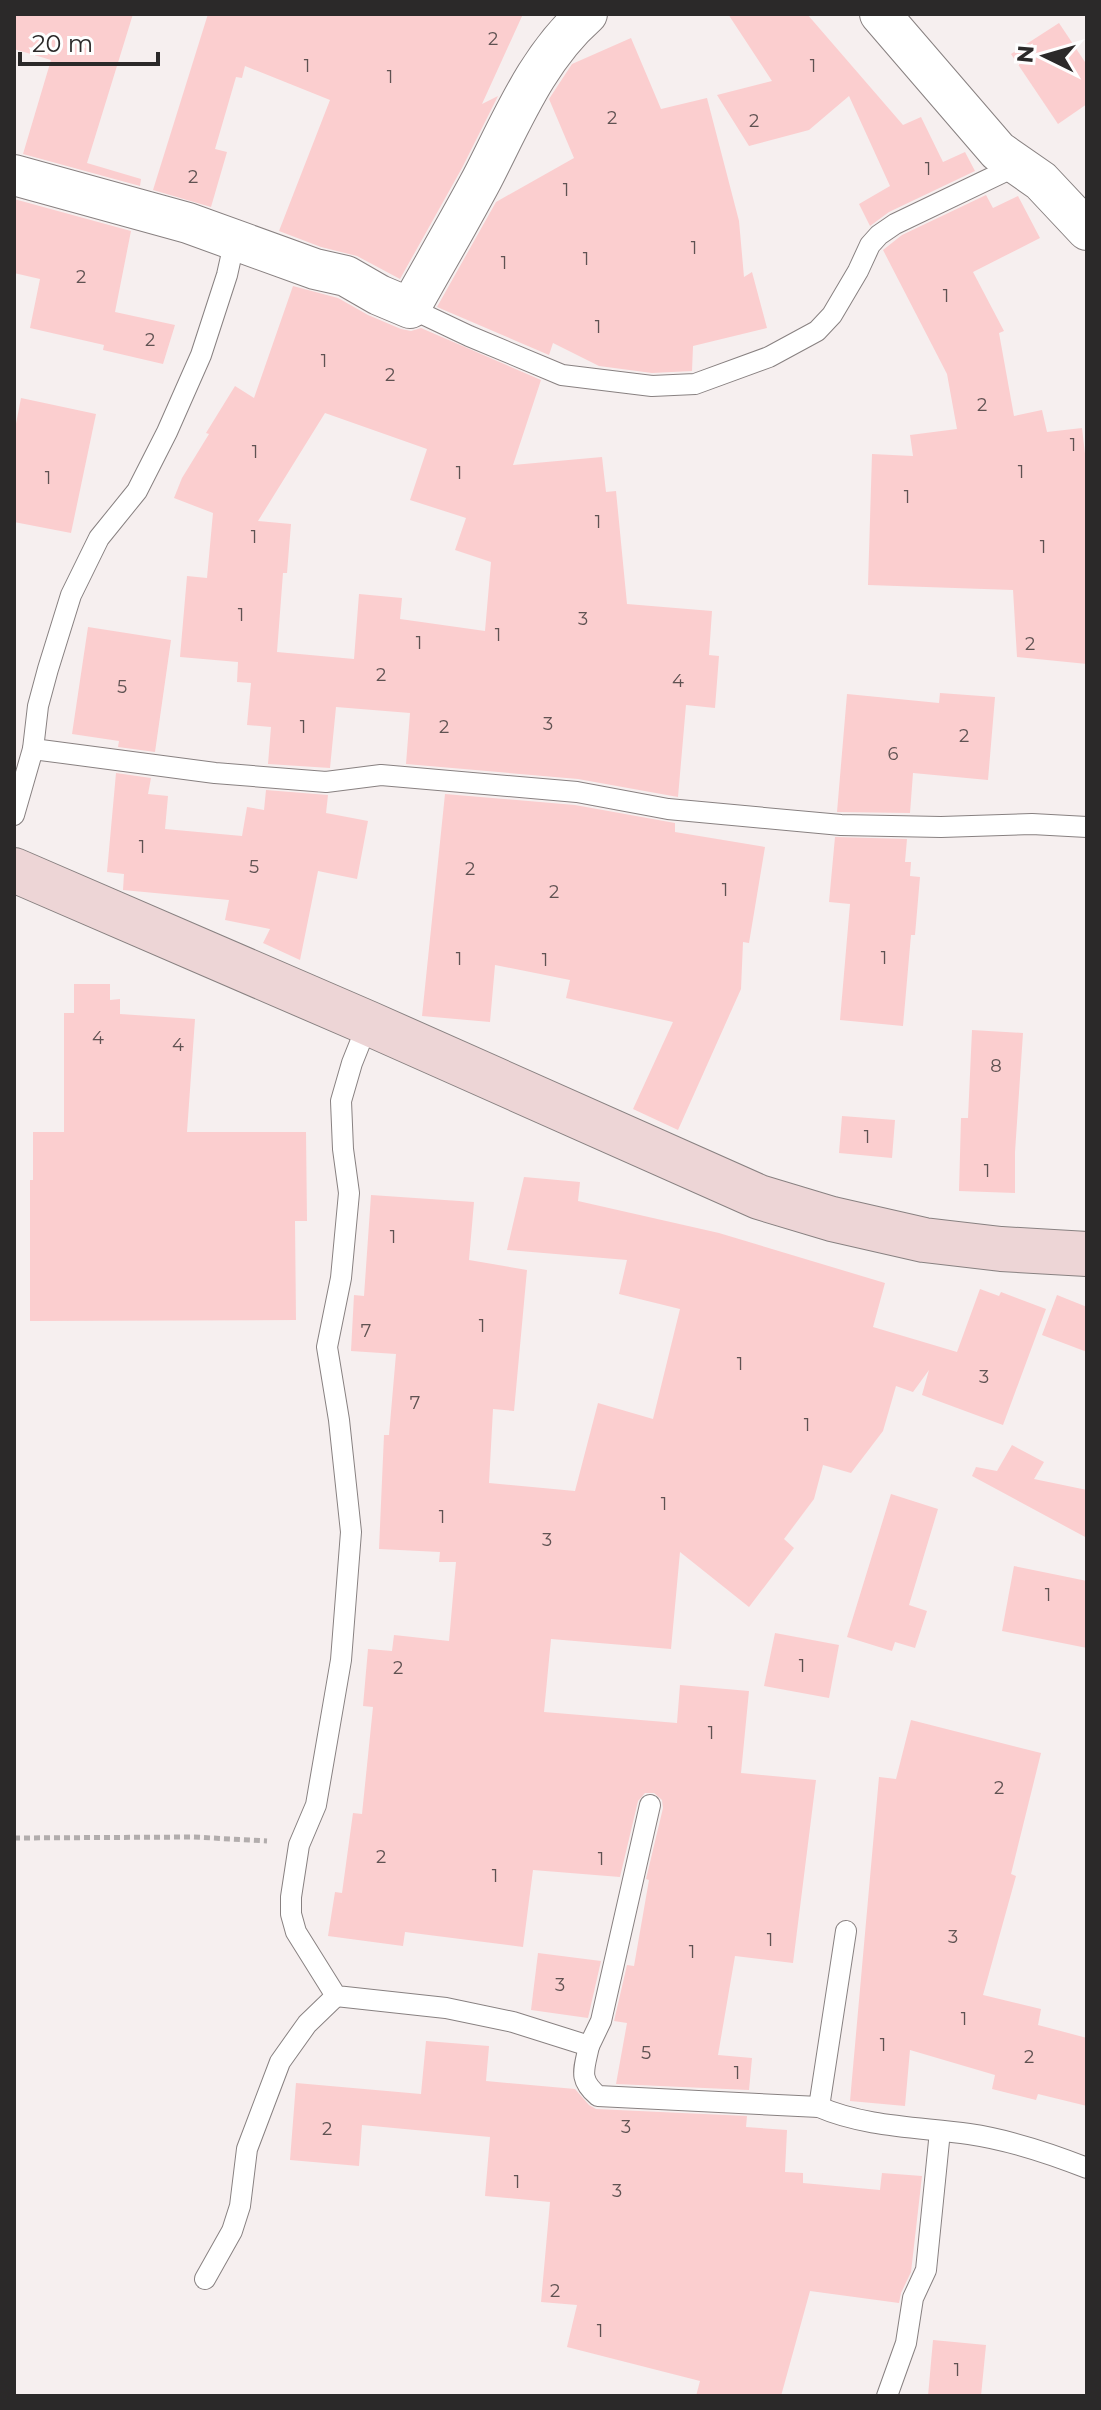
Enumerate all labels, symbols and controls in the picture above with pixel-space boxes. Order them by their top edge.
scale bar [20,16,158,66]
north arrow [1005,16,1085,96]
house number: 2 [488,28,498,50]
text: 20 m [32,29,93,58]
text: N [1011,44,1040,64]
house number: 1 [304,55,310,77]
house number: 1 [810,55,816,77]
house number: 1 [387,66,393,88]
house number: 2 [607,107,617,129]
house number: 2 [749,110,759,132]
house number: 1 [925,158,931,180]
house number: 2 [188,166,198,188]
house number: 1 [563,179,569,201]
house number: 1 [691,237,697,259]
house number: 1 [583,248,589,270]
house number: 1 [501,252,507,274]
house number: 2 [76,266,86,288]
house number: 1 [943,285,949,307]
house number: 1 [595,316,601,338]
house number: 2 [145,329,155,351]
house number: 1 [321,350,327,372]
house number: 2 [385,364,395,386]
house number: 2 [977,394,987,416]
house number: 1 [1070,434,1076,456]
house number: 1 [252,441,258,463]
house number: 1 [1018,461,1024,483]
house number: 1 [456,462,462,484]
house number: 1 [45,467,51,489]
house number: 1 [904,486,910,508]
house number: 1 [595,511,601,533]
house number: 1 [251,526,257,548]
house number: 1 [1040,536,1046,558]
house number: 1 [238,604,244,626]
house number: 3 [578,608,588,630]
house number: 1 [495,624,501,646]
house number: 1 [416,632,422,654]
house number: 2 [1025,633,1035,655]
house number: 2 [376,664,386,686]
house number: 4 [672,670,684,692]
house number: 5 [117,676,127,698]
house number: 3 [543,713,553,735]
house number: 1 [300,716,306,738]
house number: 2 [439,716,449,738]
house number: 2 [959,725,969,747]
house number: 6 [888,743,899,765]
house number: 1 [139,836,145,858]
house number: 5 [249,856,259,878]
house number: 2 [465,858,475,880]
house number: 1 [722,879,728,901]
house number: 2 [549,881,559,903]
house number: 1 [881,947,887,969]
house number: 1 [456,948,462,970]
house number: 1 [542,949,548,971]
house number: 4 [92,1027,104,1049]
house number: 4 [172,1034,184,1056]
house number: 8 [990,1055,1002,1077]
house number: 1 [864,1126,870,1148]
house number: 1 [984,1160,990,1182]
house number: 1 [390,1226,396,1248]
house number: 1 [479,1315,485,1337]
house number: 7 [361,1320,371,1342]
house number: 1 [737,1353,743,1375]
house number: 3 [979,1366,989,1388]
house number: 7 [410,1392,420,1414]
house number: 1 [804,1414,810,1436]
house number: 1 [661,1493,667,1515]
house number: 1 [439,1506,445,1528]
house number: 3 [542,1529,552,1551]
house number: 1 [1045,1584,1051,1606]
house number: 1 [799,1655,805,1677]
house number: 2 [393,1657,403,1679]
house number: 1 [708,1722,714,1744]
house number: 2 [994,1777,1004,1799]
house number: 2 [376,1846,386,1868]
house number: 1 [598,1848,604,1870]
house number: 1 [492,1865,498,1887]
house number: 3 [948,1926,958,1948]
house number: 1 [767,1929,773,1951]
house number: 1 [689,1941,695,1963]
house number: 3 [555,1974,565,1996]
house number: 1 [961,2008,967,2030]
house number: 1 [880,2034,886,2056]
house number: 5 [641,2042,651,2064]
house number: 2 [1024,2046,1034,2068]
house number: 1 [734,2062,740,2084]
house number: 3 [621,2116,631,2138]
house number: 2 [322,2118,332,2140]
house number: 1 [514,2171,520,2193]
house number: 3 [612,2180,622,2202]
house number: 2 [550,2280,560,2302]
house number: 1 [597,2320,603,2342]
house number: 1 [954,2359,960,2381]

